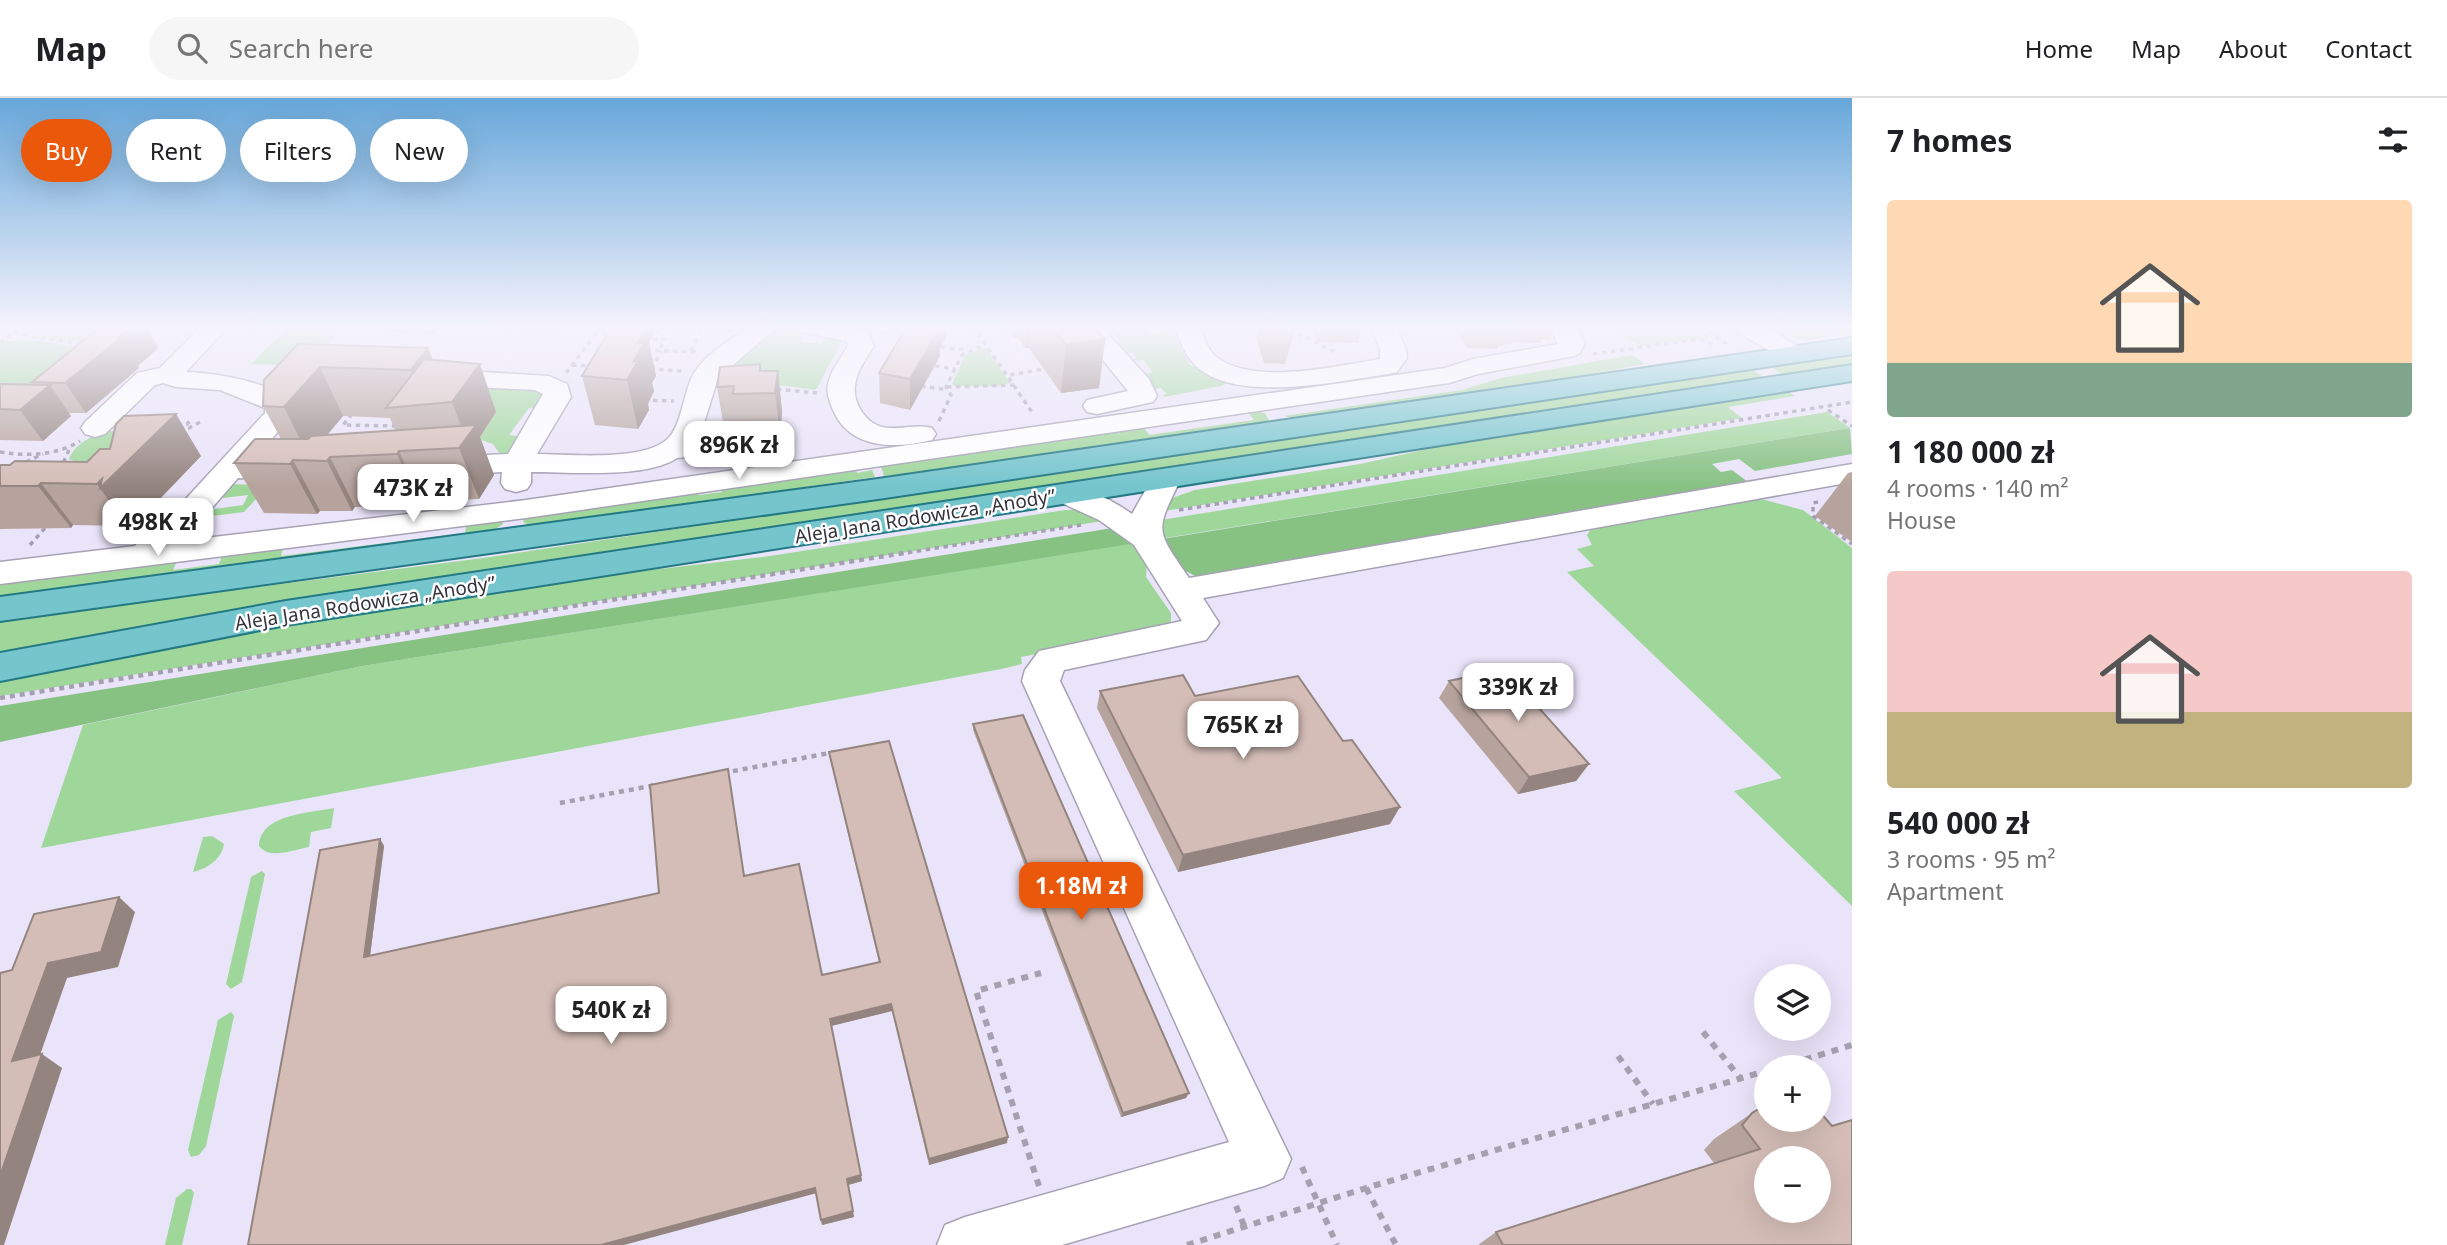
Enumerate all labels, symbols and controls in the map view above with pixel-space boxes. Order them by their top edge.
search box [149,17,639,80]
text: Map [35,26,107,71]
icon: search [173,29,211,67]
text: Search here [229,30,373,66]
text: Home [2025,32,2093,65]
text: Map [2131,32,2181,65]
text: About [2219,32,2287,65]
text: Contact [2325,32,2412,65]
chip: Buy [21,119,112,182]
chip: Rent [126,119,226,182]
chip: Filters [240,119,356,182]
chip: New [370,119,468,182]
text: 7 homes [1887,120,2012,161]
icon: filters [2374,121,2412,159]
icon: home [2087,245,2213,371]
pin: 896K zł [674,422,804,481]
text: 896K zł [699,428,779,460]
text: 1 180 000 zł [1887,431,2054,472]
pin: 473K zł [348,464,478,524]
text: 473K zł [373,471,453,503]
text: 4 rooms · 140 m² [1887,472,2069,504]
street label: Aleja Jana Rodowicza „Anody” [793,483,1057,549]
pin: 498K zł [93,498,223,558]
text: House [1887,504,1956,536]
text: 498K zł [118,505,198,537]
street label: Aleja Jana Rodowicza „Anody” [233,570,497,636]
icon: home [2087,616,2213,742]
pin: 339K zł [1453,664,1583,723]
text: 339K zł [1478,670,1558,702]
pin: 765K zł [1178,702,1308,761]
text: 765K zł [1203,708,1283,740]
text: 540 000 zł [1887,802,2030,843]
text: 3 rooms · 95 m² [1887,843,2056,875]
pin: 1.18M zł [1009,862,1153,922]
text: 1.18M zł [1035,869,1127,901]
text: Apartment [1887,875,2004,907]
map controls [1754,964,1831,1223]
button: layers [1754,964,1831,1041]
pin: 540K zł [546,986,676,1046]
text: 540K zł [571,993,651,1025]
button: + [1754,1055,1831,1132]
button: − [1754,1146,1831,1223]

